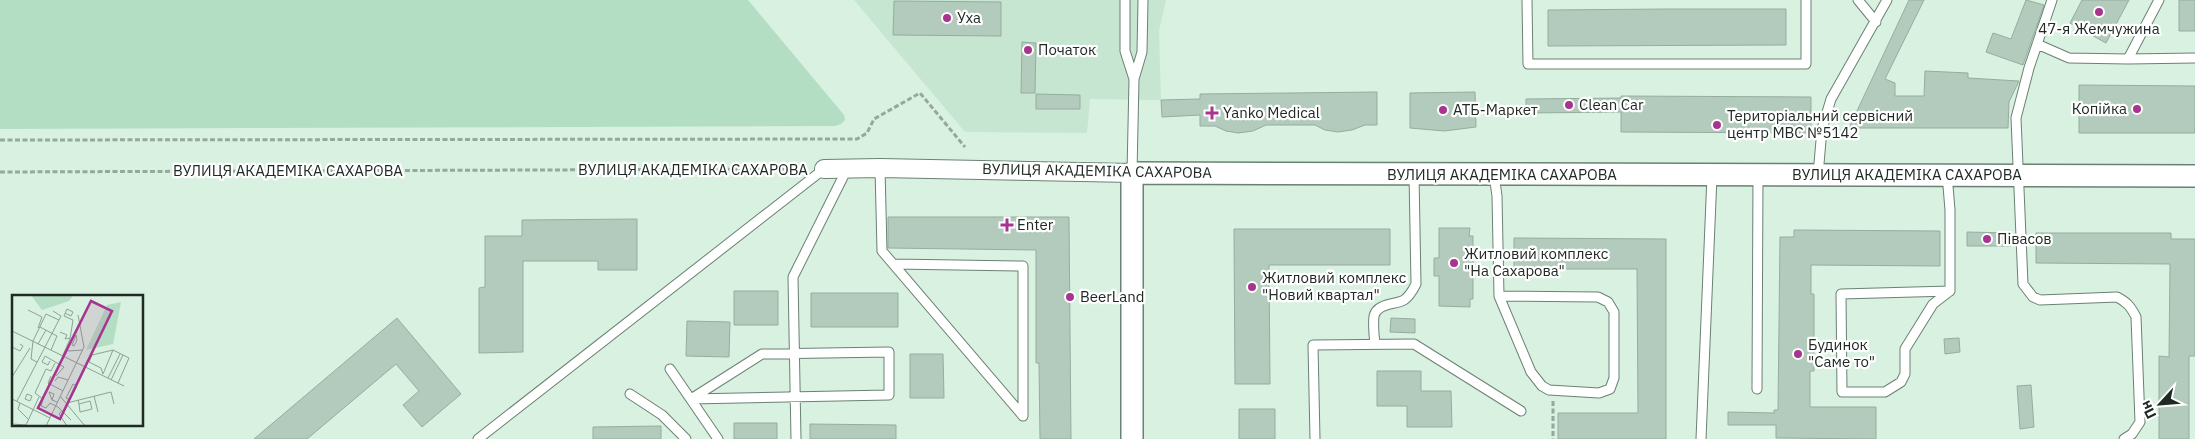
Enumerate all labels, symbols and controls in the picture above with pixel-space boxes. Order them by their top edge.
marker: 47-я Жемчужина [2093,6,2105,18]
place label: Уха [957,8,981,27]
marker: Уха [941,12,953,24]
place label: 47-я Жемчужина [2038,19,2160,38]
place label: Початок [1038,40,1096,59]
marker: Початок [1022,44,1034,56]
place label: Clean Car [1579,95,1644,114]
marker: Clean Car [1563,99,1575,111]
place label: Копійка [2072,99,2127,118]
place label: АТБ-Маркет [1453,100,1538,119]
place label: Yanko Medical [1223,103,1320,122]
marker: Копійка [2131,103,2143,115]
marker: АТБ-Маркет [1437,104,1449,116]
marker: Yanko Medical [1205,106,1219,120]
place label: Територіальний сервісний центр МВС №5142 [1727,106,1913,142]
marker: Територіальний сервісний центр МВС №5142 [1711,119,1723,131]
street label: ВУЛИЦЯ АКАДЕМІКА САХАРОВА [982,159,1212,182]
street label: ВУЛИЦЯ АКАДЕМІКА САХАРОВА [578,160,808,179]
street label: ВУЛИЦЯ АКАДЕМІКА САХАРОВА [173,161,403,180]
street label: ВУЛИЦЯ АКАДЕМІКА САХАРОВА [1387,165,1617,184]
street label: ВУЛИЦЯ АКАДЕМІКА САХАРОВА [1792,165,2022,184]
place label: Enter [1017,215,1054,234]
marker: Enter [1001,219,1013,231]
place label: Півасов [1997,229,2052,248]
marker: Півасов [1981,233,1993,245]
place label: Житловий комплекс "На Сахарова" [1464,244,1609,280]
marker: Житловий комплекс "На Сахарова" [1448,257,1460,269]
place label: Житловий комплекс "Новий квартал" [1262,268,1407,304]
marker: Житловий комплекс "Новий квартал" [1246,281,1258,293]
place label: BeerLand [1080,287,1145,306]
marker: BeerLand [1064,291,1076,303]
inset map [12,295,144,426]
place label: Будинок "Саме то" [1808,335,1875,371]
marker: Будинок "Саме то" [1792,348,1804,360]
north arrow [2135,379,2185,429]
text: Пн [2136,397,2160,422]

